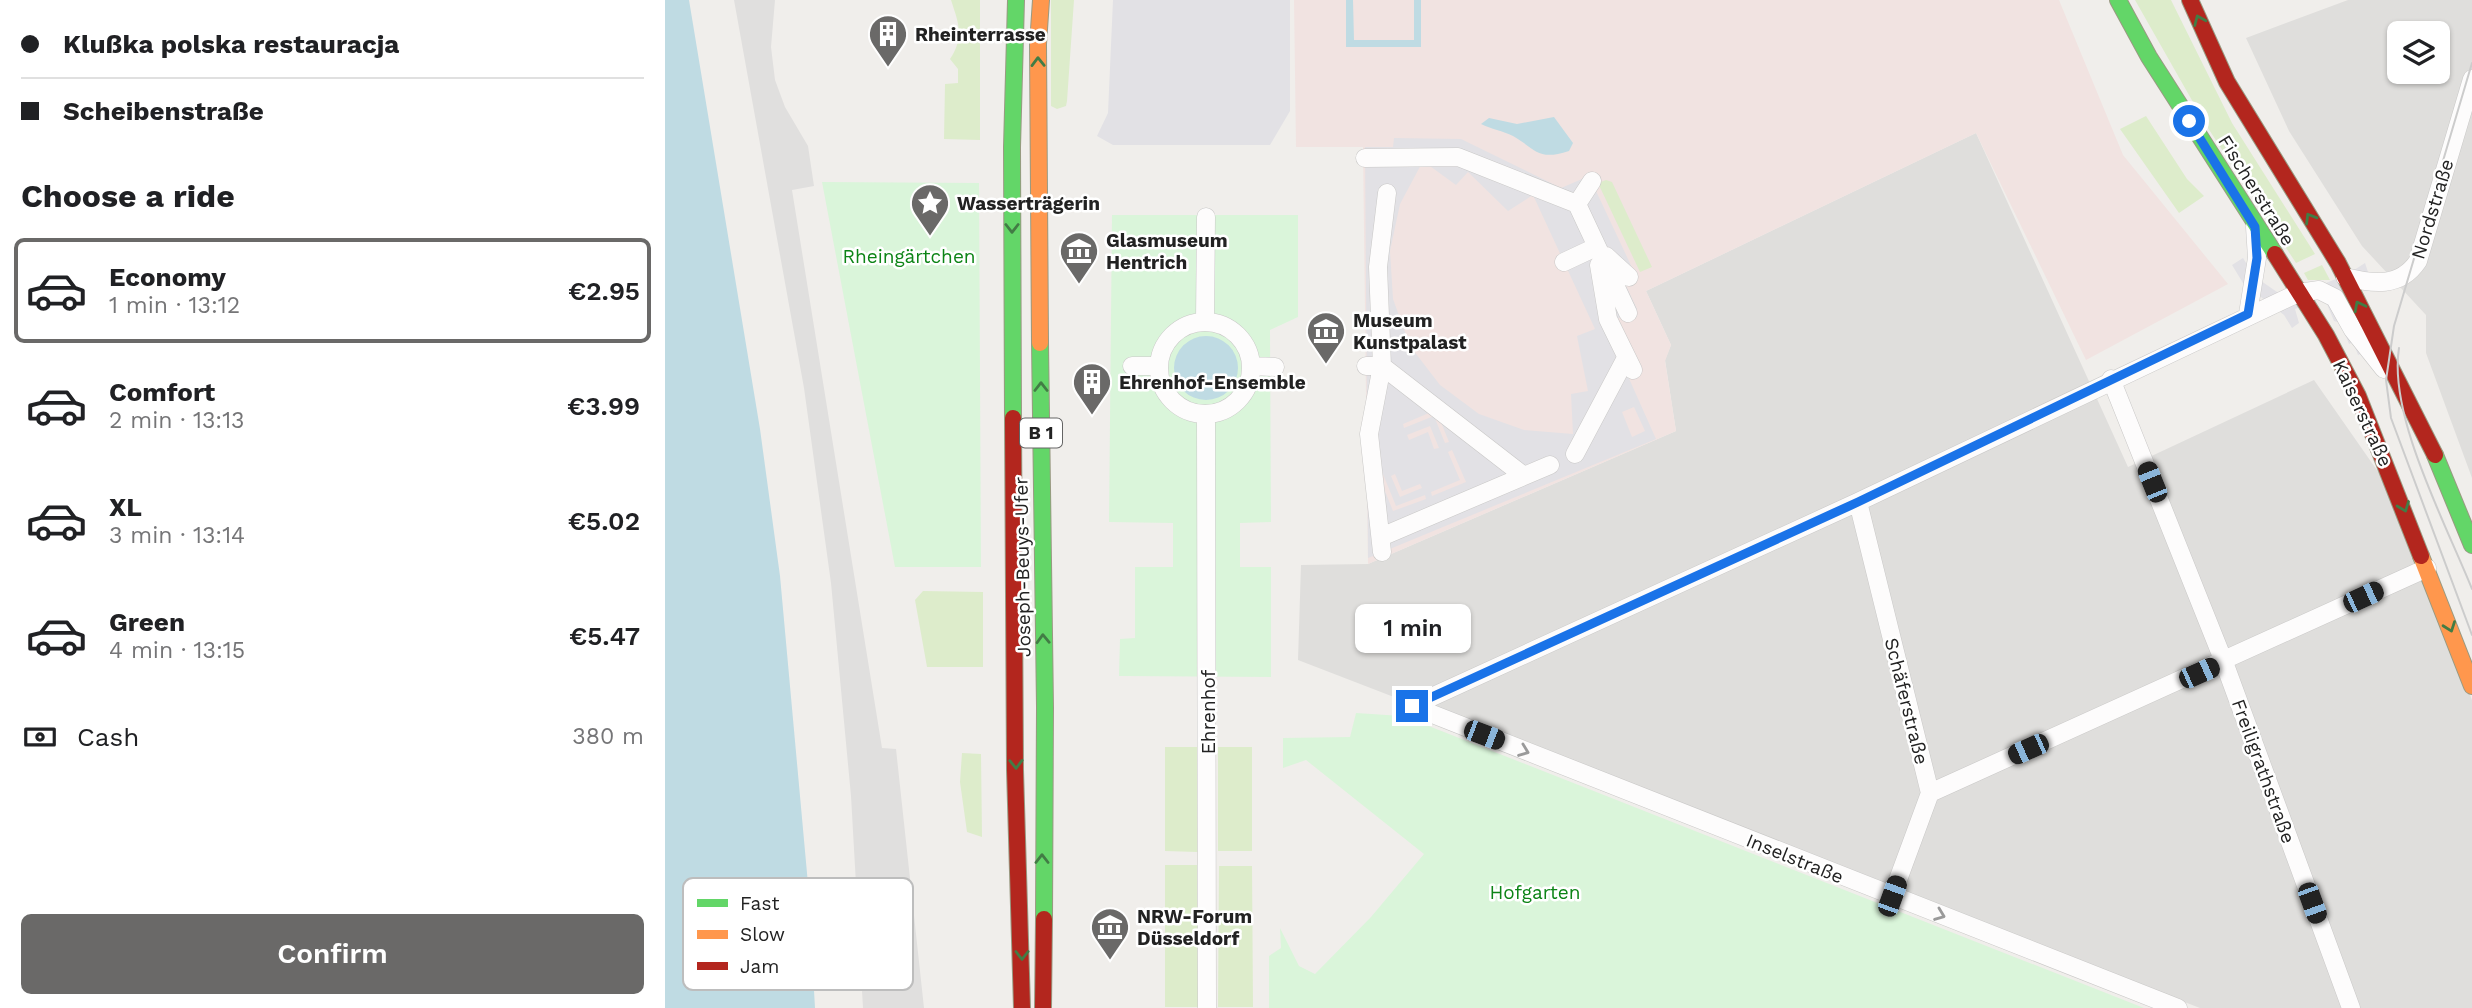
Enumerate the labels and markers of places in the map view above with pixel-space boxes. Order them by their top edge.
building icon: Rheinterrasse [867,13,909,68]
place label: Rheinterrasse [915,23,1046,46]
place icon: Wasserträgerin [909,182,951,237]
place label: Wasserträgerin [957,192,1100,215]
place label: Glasmuseum Hentrich [1106,229,1228,274]
museum icon: Glasmuseum Hentrich [1058,230,1100,285]
place label: Museum Kunstpalast [1353,309,1467,354]
museum icon: Museum Kunstpalast [1305,310,1347,365]
building icon: Ehrenhof-Ensemble [1071,361,1113,416]
place label: Ehrenhof-Ensemble [1119,371,1306,394]
place label: NRW-Forum Düsseldorf [1137,905,1252,950]
museum icon: NRW-Forum Düsseldorf [1089,906,1131,961]

